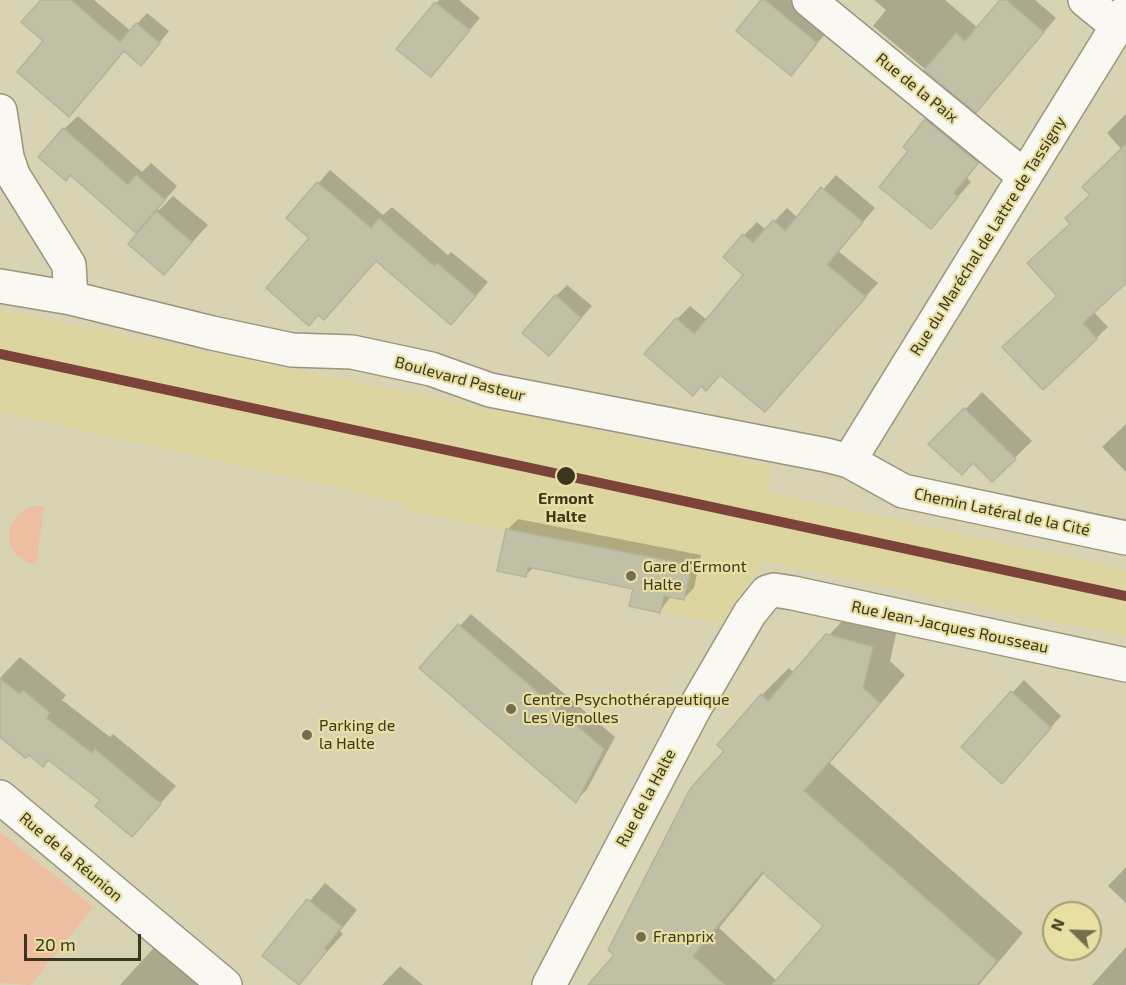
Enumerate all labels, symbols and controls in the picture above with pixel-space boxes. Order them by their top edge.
street label: Rue de la Paix [872,49,962,127]
street label: Rue du Maréchal de Lattre de Tassigny [906,113,1070,359]
street label: Boulevard Pasteur [393,352,527,406]
marker: Ermont Halte [555,465,577,487]
street label: Chemin Latéral de la Cité [912,484,1092,540]
place label: Ermont Halte [538,489,594,527]
place label: Gare d'Ermont Halte [643,557,747,595]
marker: Gare d'Ermont Halte [624,569,638,583]
street label: Rue Jean-Jacques Rousseau [850,597,1050,657]
place label: Centre Psychothérapeutique Les Vignolles [523,690,730,728]
marker: Centre Psychothérapeutique Les Vignolles [504,702,518,716]
place label: Parking de la Halte [319,716,395,754]
marker: Parking de la Halte [300,728,314,742]
street label: Rue de la Halte [612,746,680,850]
street label: Rue de la Réunion [16,808,126,906]
north arrow [1042,901,1102,961]
text: N [1046,916,1068,934]
scale bar [27,922,144,960]
place label: Franprix [653,927,714,947]
marker: Franprix [634,930,648,944]
text: 20 m [35,933,76,955]

